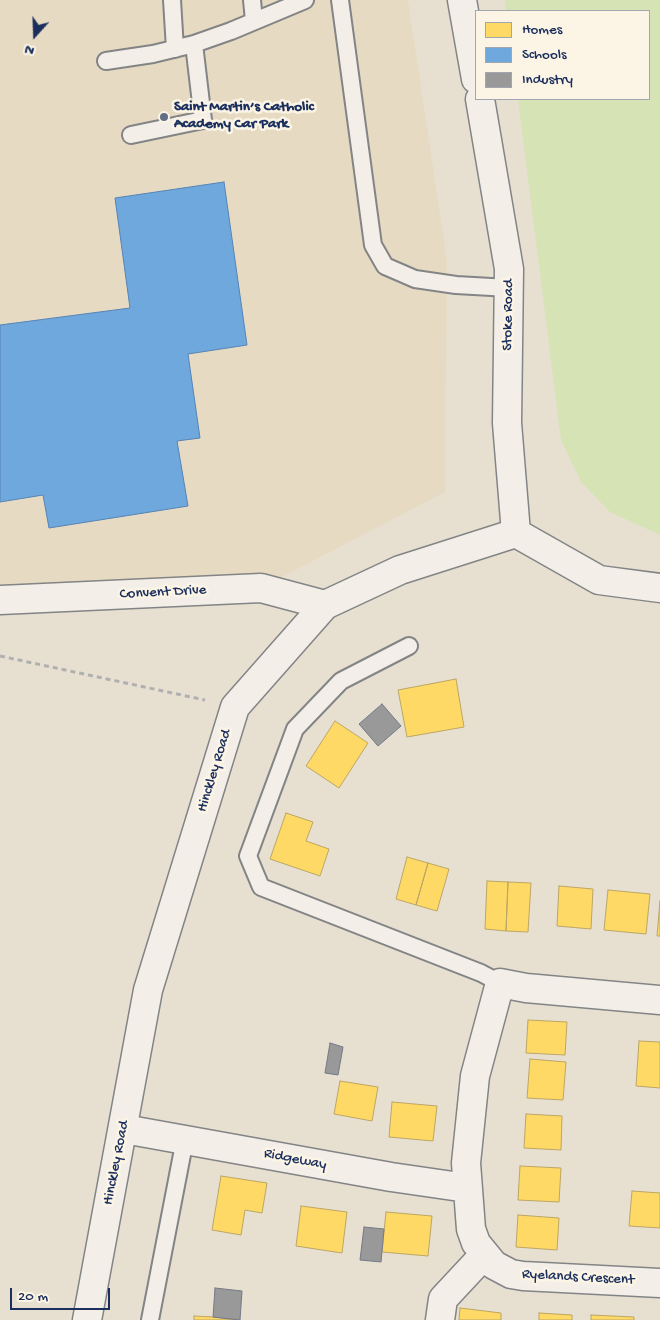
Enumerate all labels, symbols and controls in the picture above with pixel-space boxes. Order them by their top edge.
north arrow [10,10,60,60]
legend [475,10,650,100]
text: Homes [522,21,562,39]
text: N [23,40,37,59]
text: Schools [522,46,567,64]
text: Industry [522,71,573,89]
place label: Saint Martin’s Catholic Academy Car Park [174,99,314,134]
marker: Saint Martin’s Catholic Academy Car Park [158,111,170,123]
street label: Stoke Road [499,279,519,351]
street label: Convent Drive [119,582,207,604]
street label: Hinckley Road [194,728,236,814]
street label: Hinckley Road [100,1119,134,1207]
street label: Ridgeway [262,1145,328,1175]
street label: Ryelands Crescent [521,1266,635,1290]
scale bar [12,1278,112,1310]
text: 20 m [18,1288,48,1306]

